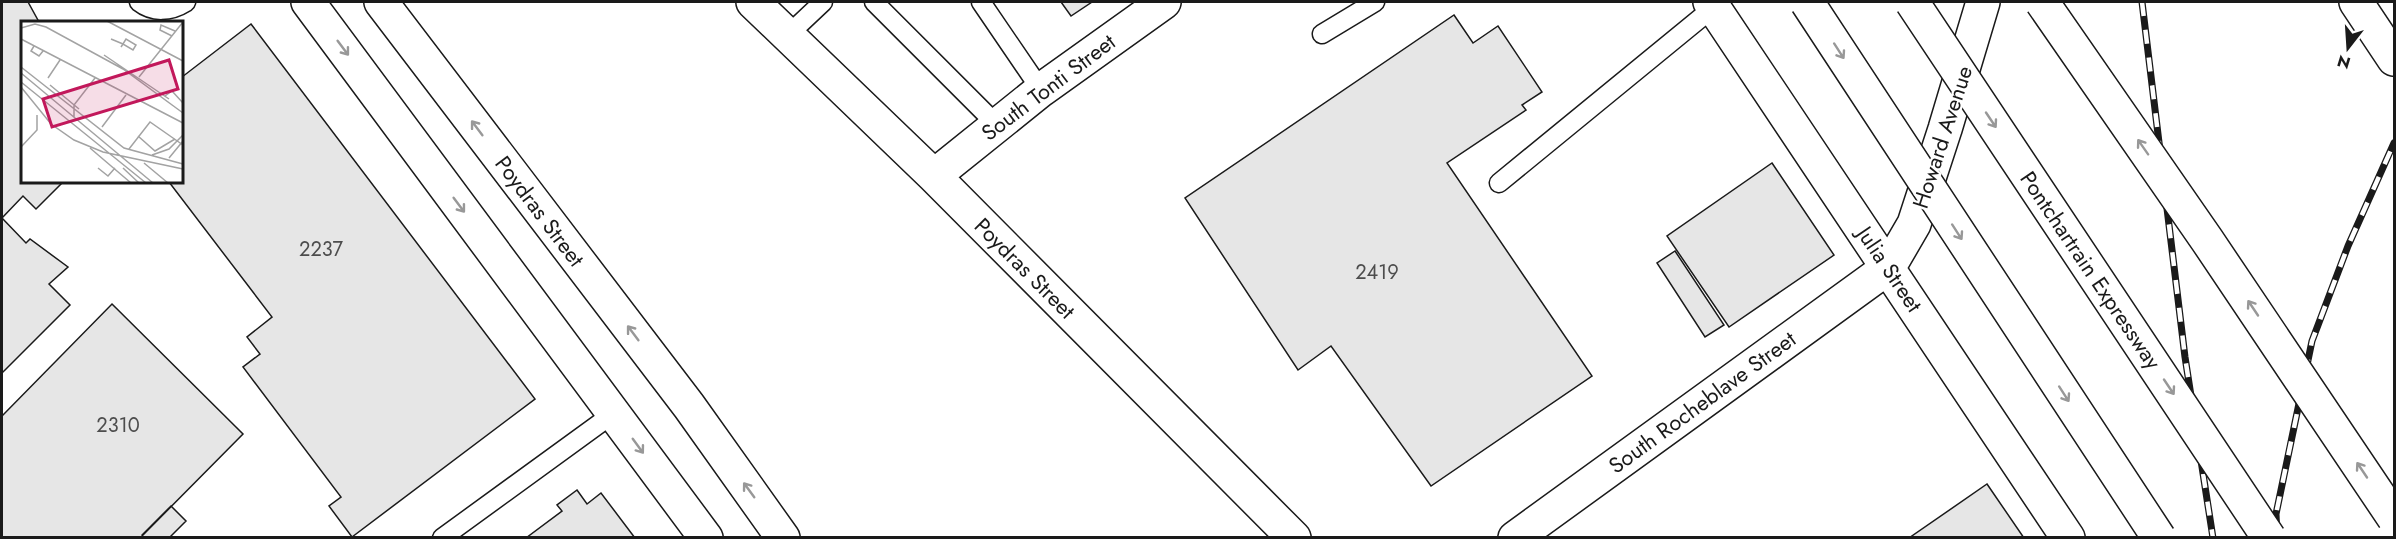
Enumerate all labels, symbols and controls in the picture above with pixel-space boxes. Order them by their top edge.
north arrow [2318,18,2378,78]
inset map [21,21,183,183]
street label: South Tonti Street [974,25,1122,148]
one-way arrow [337,40,349,56]
one-way arrow [1833,42,1845,58]
text: N [2334,49,2353,75]
street label: Howard Avenue [1904,62,1980,212]
one-way arrow [1985,111,1997,128]
one-way arrow [471,120,484,136]
one-way arrow [2137,139,2149,156]
street label: Poydras Street [488,149,593,274]
street label: Pontchartrain Expressway [2013,165,2170,376]
one-way arrow [453,197,466,213]
street label: Poydras Street [967,210,1083,326]
street label: Julia Street [1848,217,1931,319]
one-way arrow [1951,223,1963,239]
house number: 2237 [299,235,343,264]
house number: 2419 [1355,258,1399,287]
one-way arrow [2247,300,2259,317]
street label: South Rocheblave Street [1602,323,1803,481]
one-way arrow [627,325,640,341]
one-way arrow [2163,379,2175,395]
one-way arrow [2058,386,2071,403]
house number: 2310 [96,411,140,440]
one-way arrow [632,438,644,454]
one-way arrow [2356,462,2368,479]
one-way arrow [743,482,755,499]

